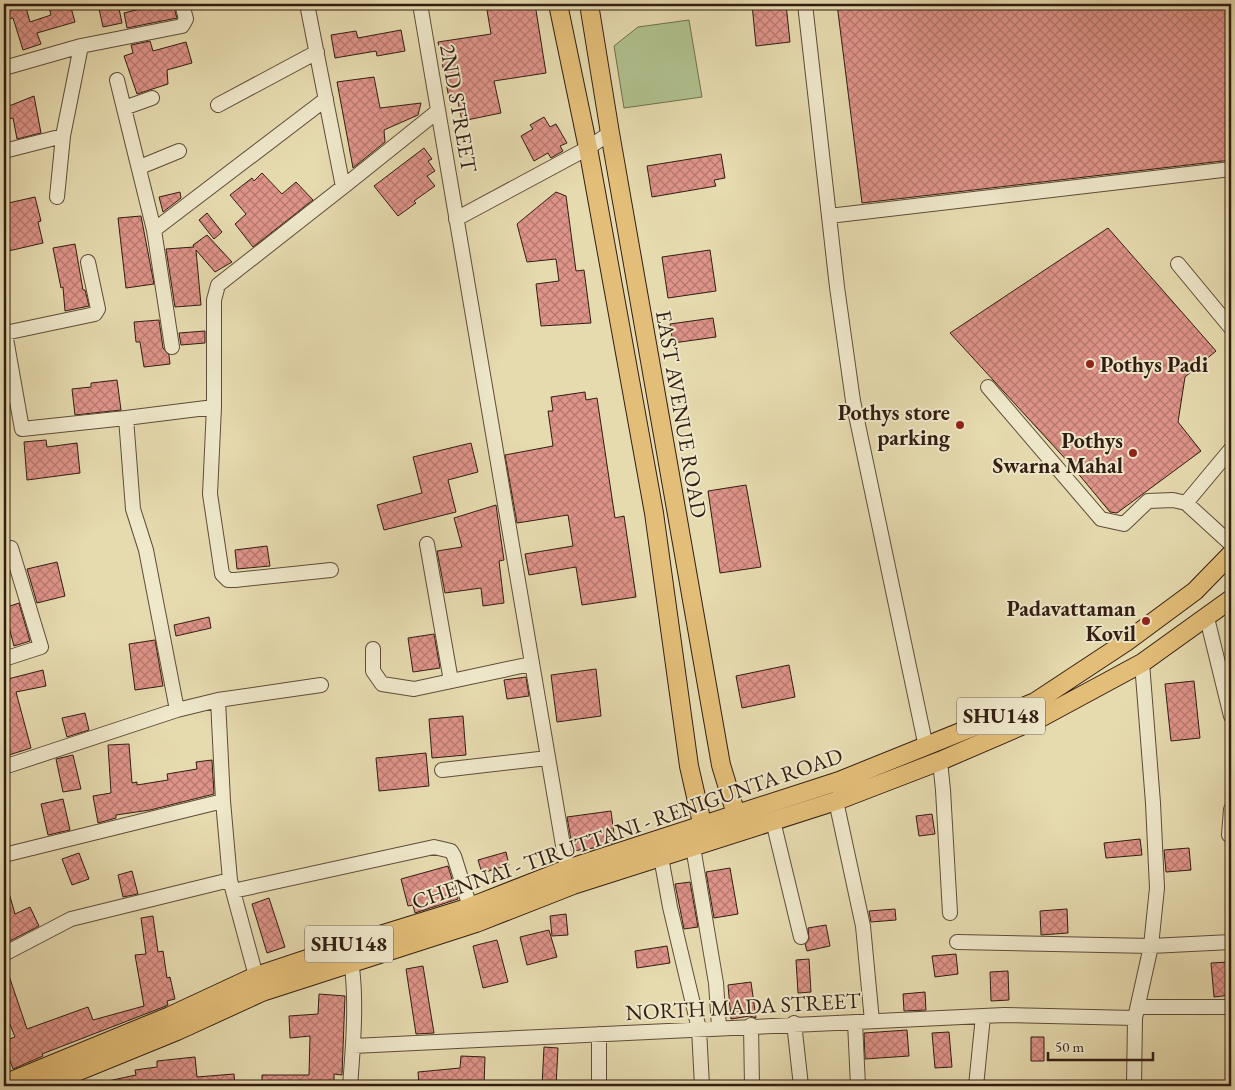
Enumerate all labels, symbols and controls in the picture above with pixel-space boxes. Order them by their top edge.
street label: 2ND STREET [433,42,484,174]
street label: EAST AVENUE ROAD [649,308,714,520]
place label: Pothys Padi [1100,350,1209,379]
marker: Pothys Padi [1084,358,1096,370]
place label: Pothys store parking [838,398,951,452]
marker: Pothys store parking [954,419,966,431]
place label: Pothys Swarna Mahal [992,426,1123,480]
marker: Pothys Swarna Mahal [1127,447,1139,459]
place label: Padavattaman Kovil [1007,594,1137,648]
marker: Padavattaman Kovil [1140,615,1152,627]
road number: SHU148 [957,698,1045,734]
street label: CHENNAI - TIRUTTANI - RENIGUNTA ROAD [408,741,846,916]
road number: SHU148 [305,926,393,962]
street label: NORTH MADA STREET [625,986,862,1027]
scale bar [1048,1030,1152,1062]
text: 50 m [1055,1037,1084,1056]

